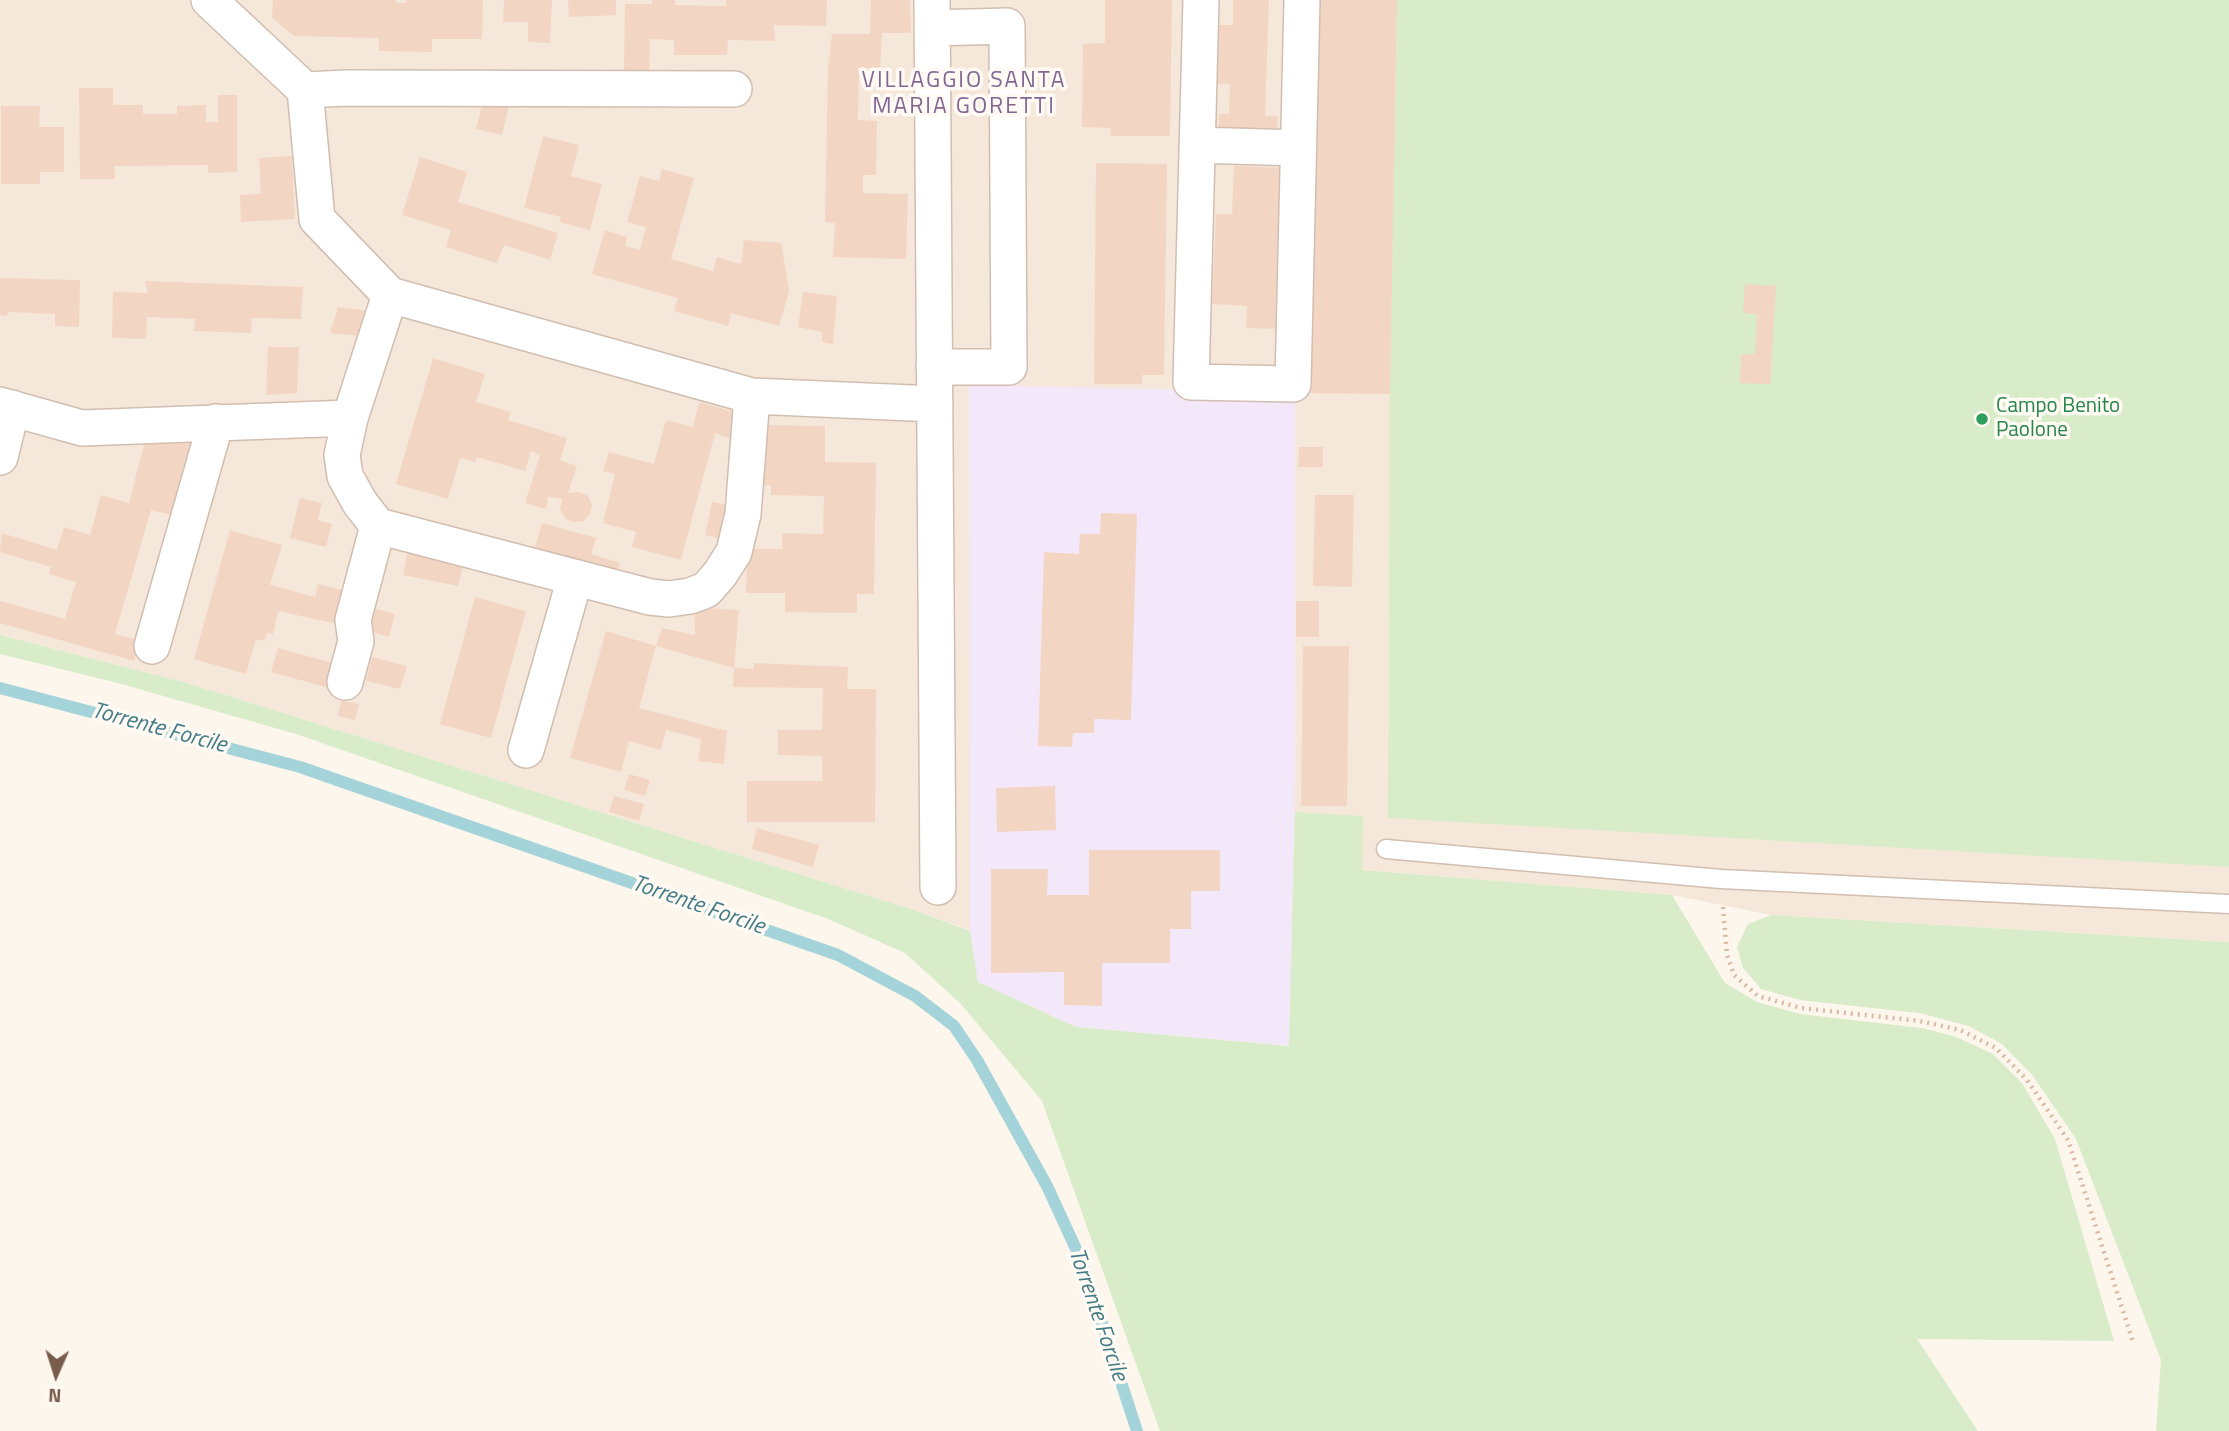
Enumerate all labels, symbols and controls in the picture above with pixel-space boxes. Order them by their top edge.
district label: VILLAGGIO SANTA MARIA GORETTI [863,67,1065,121]
place label: Campo Benito Paolone [1996,394,2120,444]
marker: Campo Benito Paolone [1974,411,1990,427]
water label: Torrente Forcile [89,698,229,760]
water label: Torrente Forcile [628,870,768,942]
water label: Torrente Forcile [1061,1245,1133,1385]
north arrow [21,1340,91,1410]
text: N [48,1382,62,1411]

